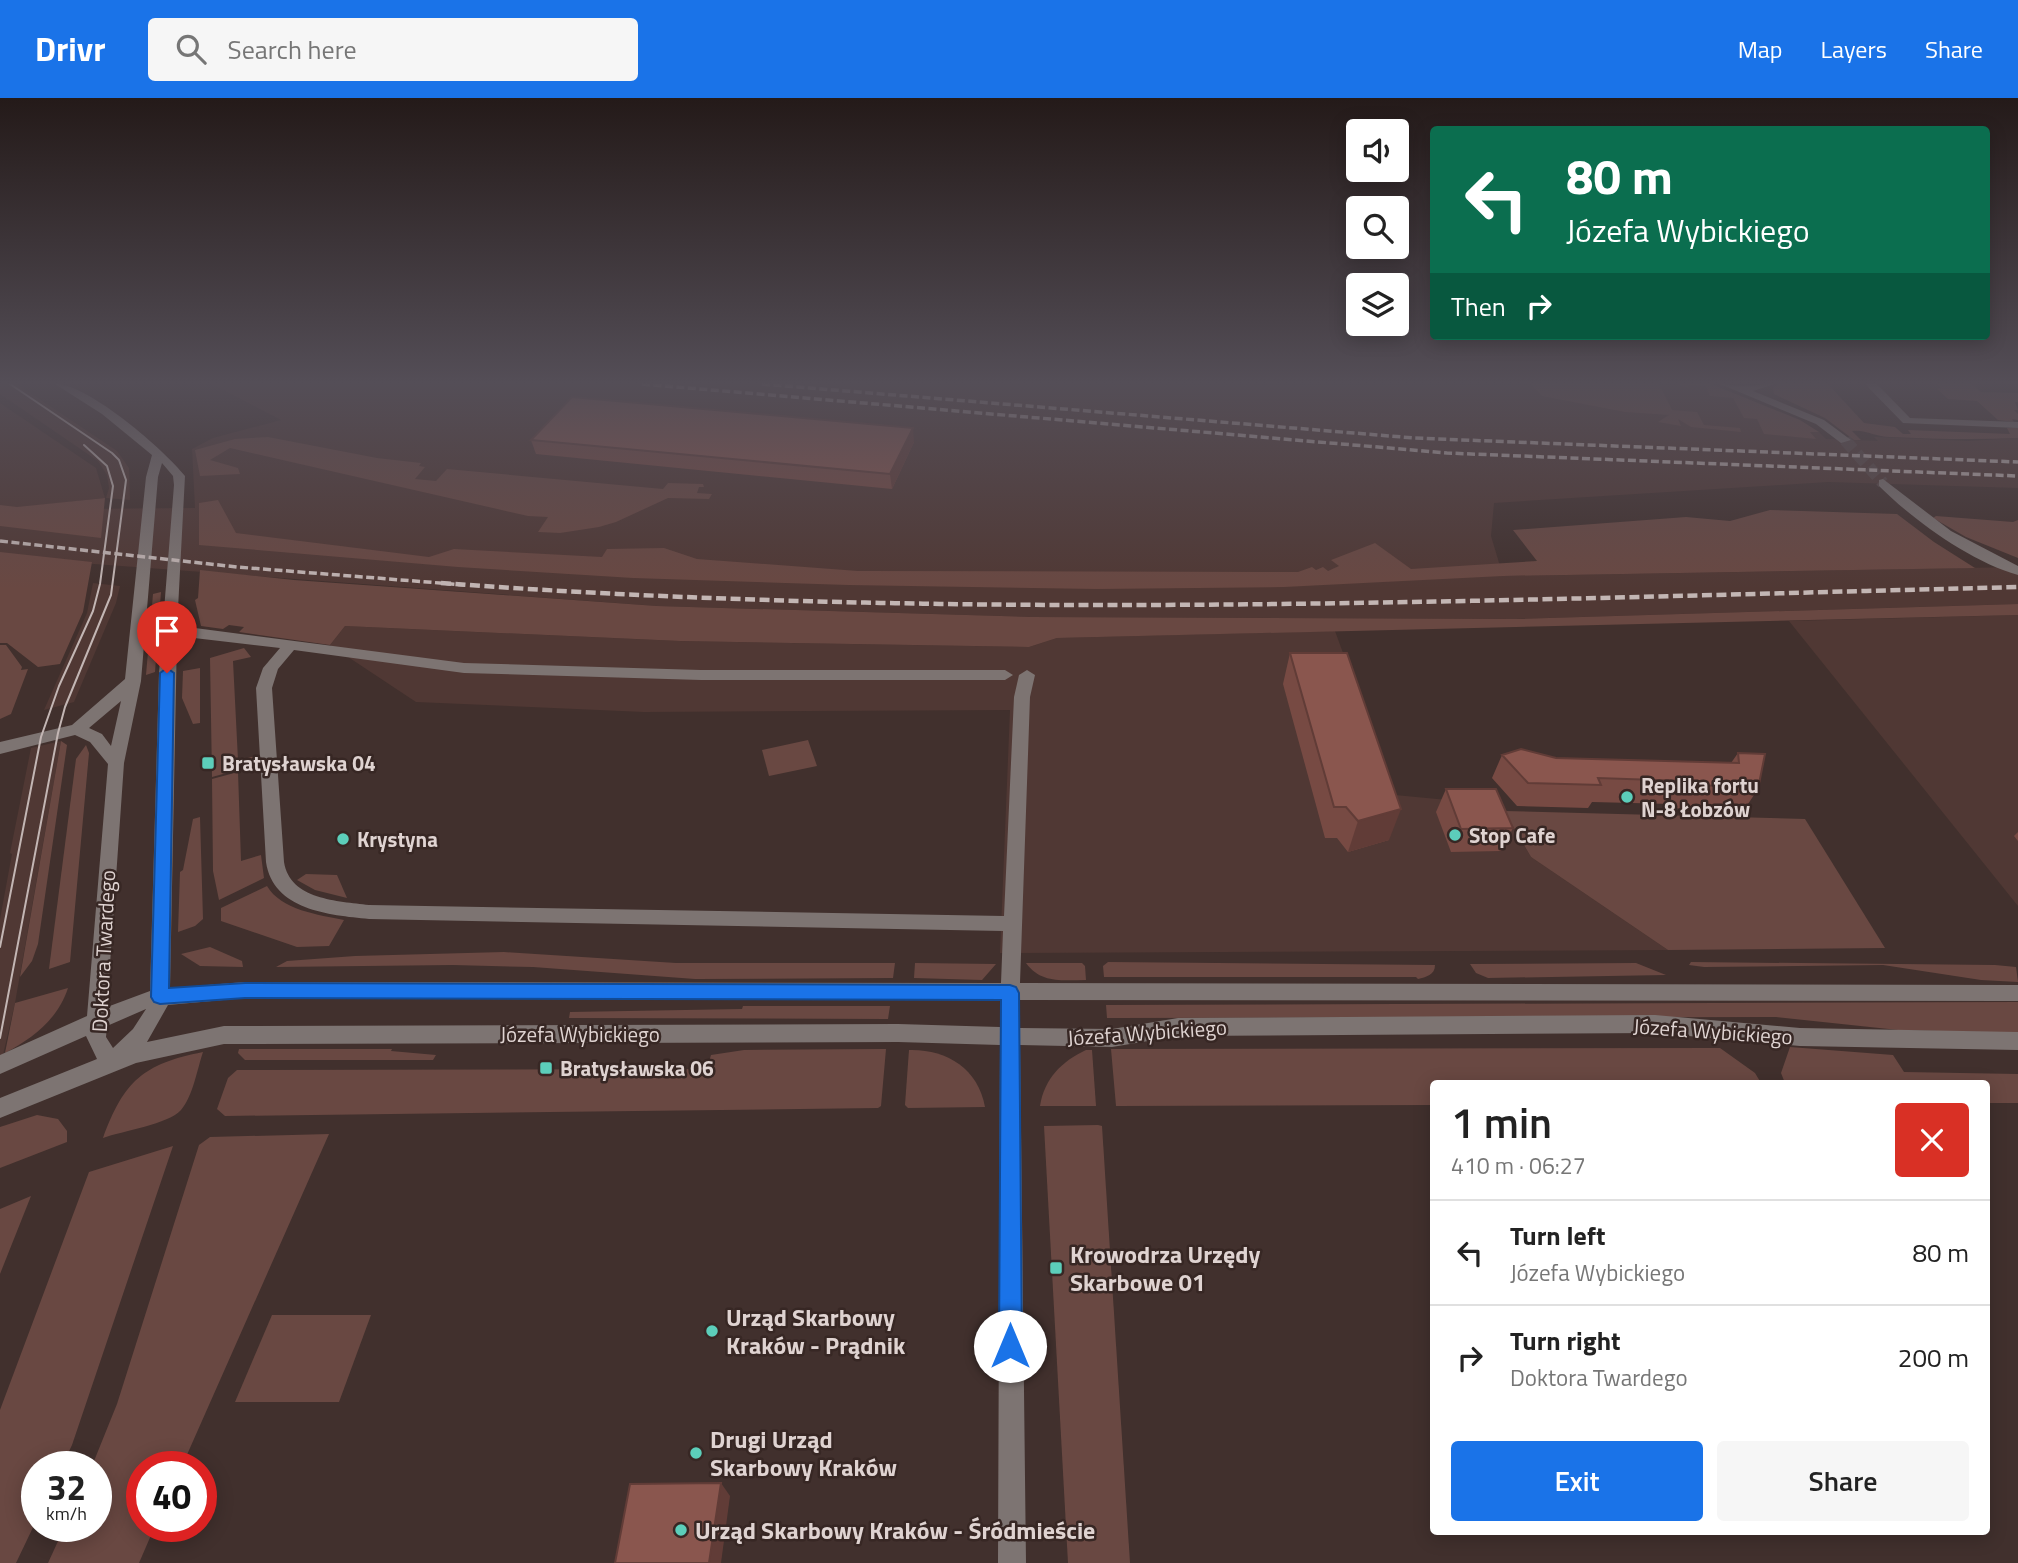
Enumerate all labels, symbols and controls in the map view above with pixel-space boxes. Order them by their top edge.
search box [148,18,638,81]
text: Drivr [35,24,106,74]
icon: search [172,30,210,68]
text: Search here [228,30,357,69]
text: Map [1738,31,1783,67]
text: Layers [1821,31,1887,67]
text: Share [1925,31,1983,67]
map controls [1346,119,1409,336]
button: sound [1346,119,1409,182]
text: 80 m [1566,138,1673,213]
icon: left [1451,154,1542,245]
button: search [1346,196,1409,259]
text: Józefa Wybickiego [1566,206,1810,254]
button: layers [1346,273,1409,336]
text: Then [1451,287,1506,326]
icon: right [1520,287,1558,325]
pin [137,601,197,673]
icon: arrive [148,612,186,650]
place label: Bratysławska 04 [222,747,376,779]
marker: Bratysławska 04 [200,755,216,771]
place label: Replika fortu N-8 Łobzów [1641,769,1759,825]
marker: Replika fortu N-8 Łobzów [1619,789,1635,805]
place label: Stop Cafe [1469,819,1555,851]
place label: Krystyna [357,823,438,855]
marker: Stop Cafe [1447,827,1463,843]
marker: Krystyna [335,831,351,847]
street label: Doktora Twardego [83,869,123,1033]
street label: Józefa Wybickiego [1632,1009,1794,1053]
street label: Józefa Wybickiego [1066,1010,1228,1054]
street label: Józefa Wybickiego [500,1018,660,1050]
place label: Bratysławska 06 [560,1052,714,1084]
marker: Bratysławska 06 [538,1060,554,1076]
text: 1 min [1451,1090,1552,1154]
button: close [1895,1103,1969,1177]
text: 410 m · 06:27 [1451,1148,1586,1183]
text: Turn left [1510,1216,1605,1255]
text: 80 m [1912,1233,1969,1272]
icon: left [1451,1234,1489,1272]
place label: Krowodrza Urzędy Skarbowe 01 [1070,1236,1260,1300]
text: Józefa Wybickiego [1510,1255,1685,1290]
marker: Krowodrza Urzędy Skarbowe 01 [1048,1260,1064,1276]
place label: Urząd Skarbowy Kraków - Prądnik [726,1299,906,1363]
position arrow [973,1309,1047,1383]
text: Turn right [1510,1321,1621,1360]
marker: Urząd Skarbowy Kraków - Prądnik [704,1323,720,1339]
text: 200 m [1898,1338,1969,1377]
icon: right [1451,1339,1489,1377]
text: Doktora Twardego [1510,1360,1688,1395]
place label: Drugi Urząd Skarbowy Kraków [710,1421,897,1485]
button: Exit [1451,1441,1703,1521]
button: Share [1717,1441,1969,1521]
marker: Drugi Urząd Skarbowy Kraków [688,1445,704,1461]
speed limit sign: 40 [126,1451,217,1542]
text: 32 [47,1460,86,1514]
text: km/h [46,1500,87,1527]
place label: Urząd Skarbowy Kraków - Śródmieście [695,1512,1095,1548]
marker: Urząd Skarbowy Kraków - Śródmieście [673,1522,689,1538]

